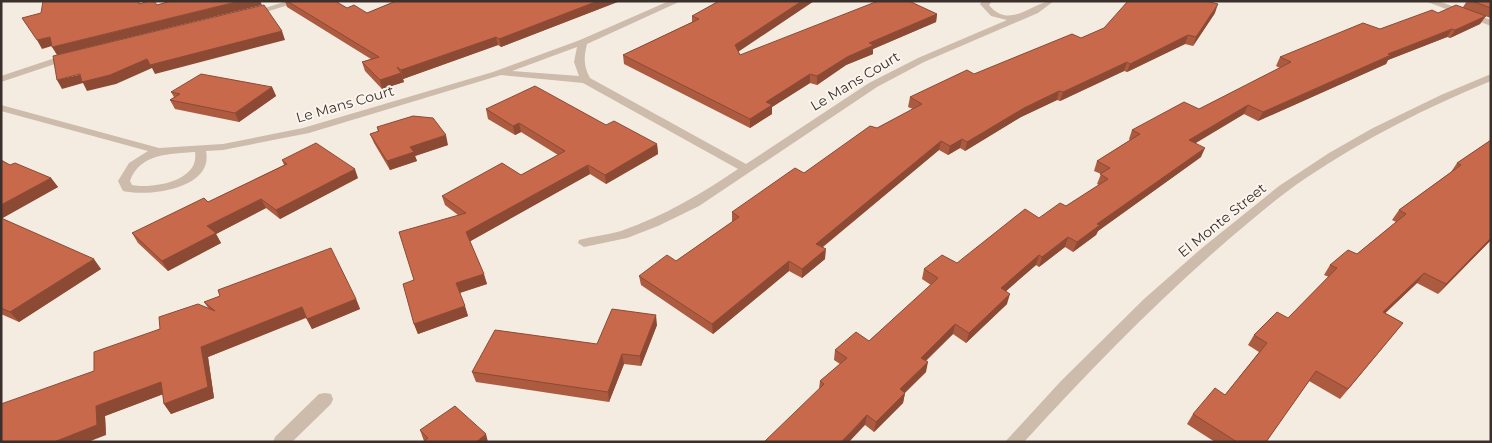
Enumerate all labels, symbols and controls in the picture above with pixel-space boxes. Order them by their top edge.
street label: Le Mans Court [807,47,903,115]
street label: Le Mans Court [294,81,396,127]
street label: El Monte Street [1174,179,1270,261]

